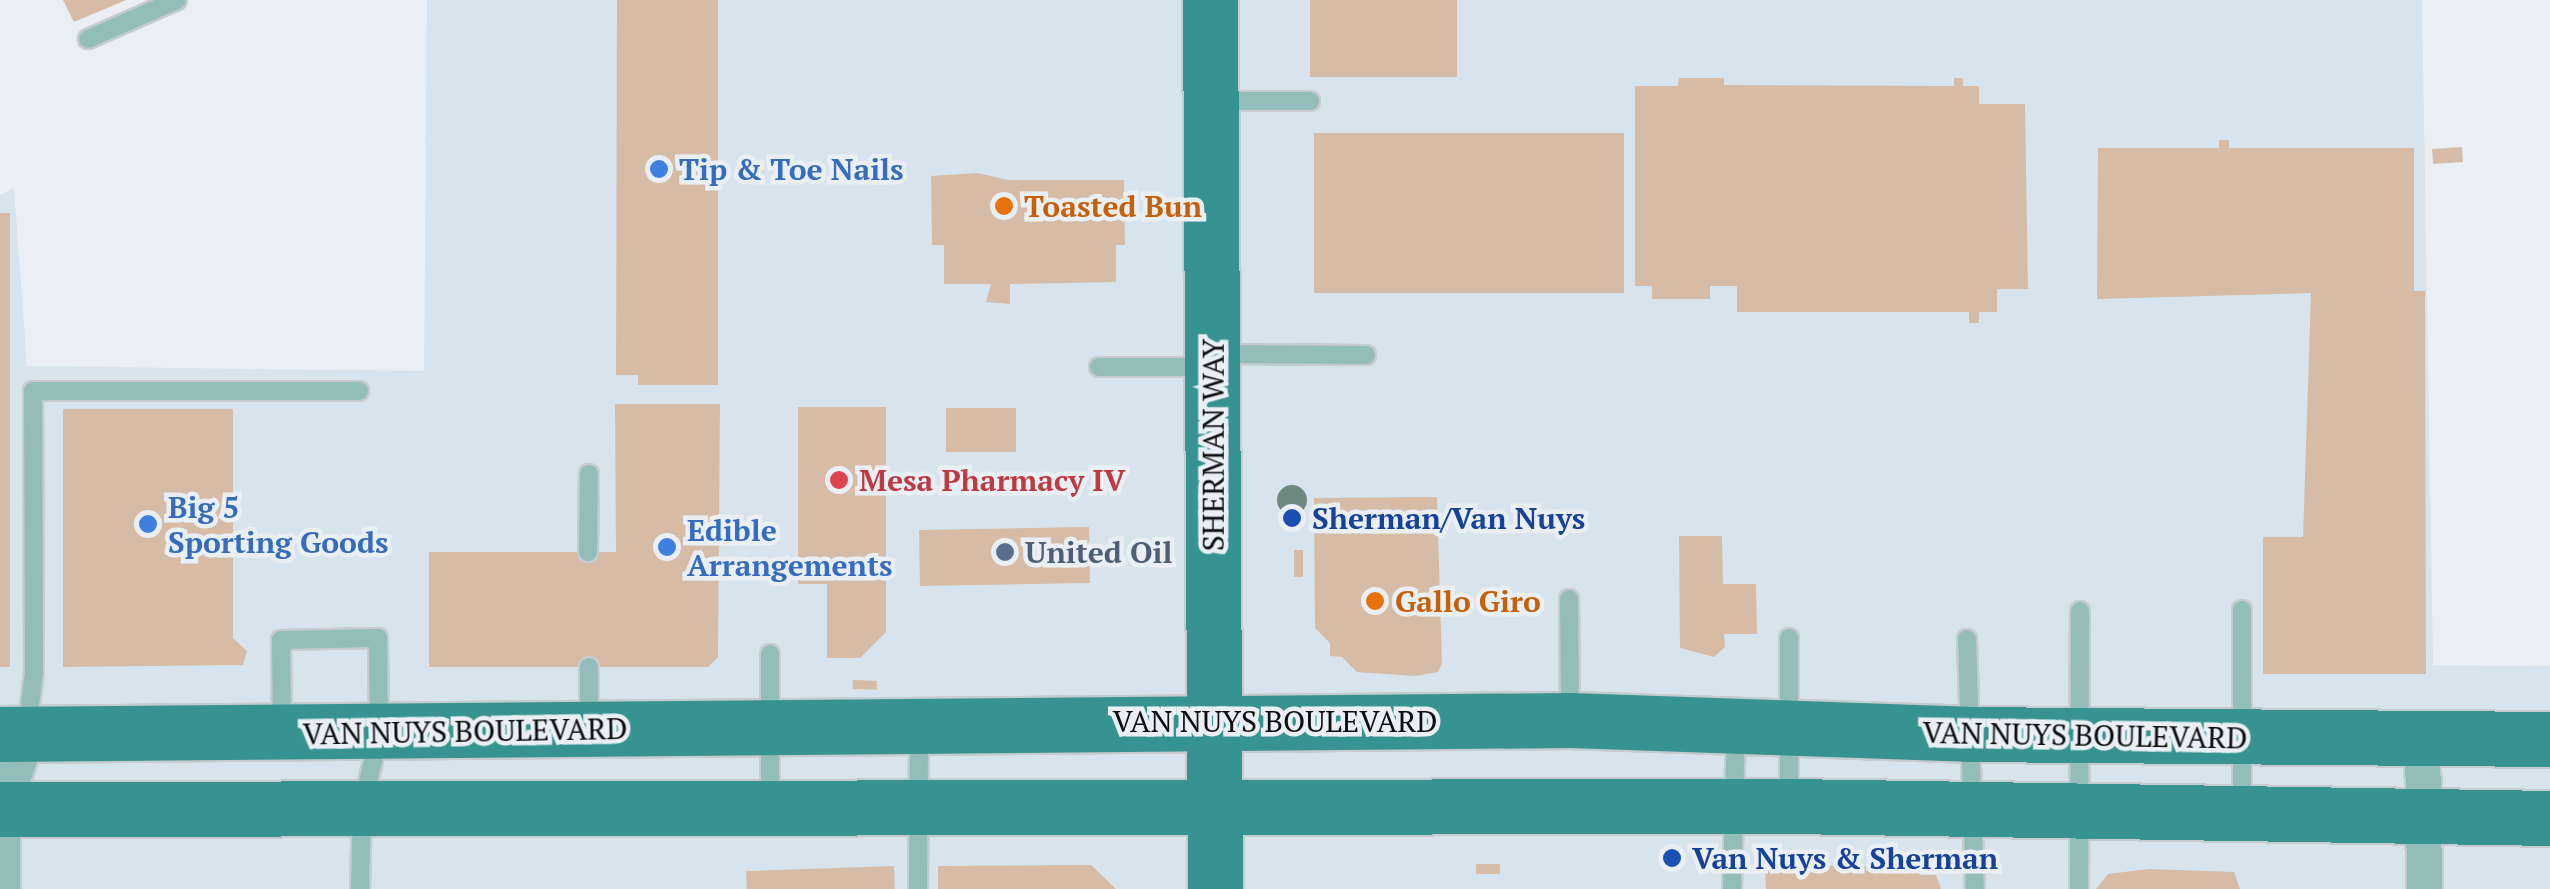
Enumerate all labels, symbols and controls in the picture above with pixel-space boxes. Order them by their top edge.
place label: Tip & Toe Nails [679,151,904,187]
marker: Tip & Toe Nails [648,158,670,180]
place label: Toasted Bun [1024,188,1202,224]
marker: Toasted Bun [993,195,1015,217]
street label: SHERMAN WAY [1195,339,1231,551]
place label: Mesa Pharmacy IV [859,462,1125,498]
marker: Mesa Pharmacy IV [828,469,850,491]
place label: Big 5 Sporting Goods [168,489,388,560]
place label: Sherman/Van Nuys [1312,500,1585,536]
marker: Sherman/Van Nuys [1281,507,1303,529]
place label: Edible Arrangements [687,512,892,582]
marker: Big 5 Sporting Goods [137,513,159,535]
place label: United Oil [1025,534,1172,570]
marker: Edible Arrangements [656,536,678,558]
marker: United Oil [994,541,1016,563]
place label: Gallo Giro [1395,583,1541,619]
marker: Gallo Giro [1364,590,1386,612]
street label: VAN NUYS BOULEVARD [1113,703,1437,739]
street label: VAN NUYS BOULEVARD [302,710,628,752]
street label: VAN NUYS BOULEVARD [1922,714,2248,756]
place label: Van Nuys & Sherman [1692,840,1998,876]
marker: Van Nuys & Sherman [1661,847,1683,869]

